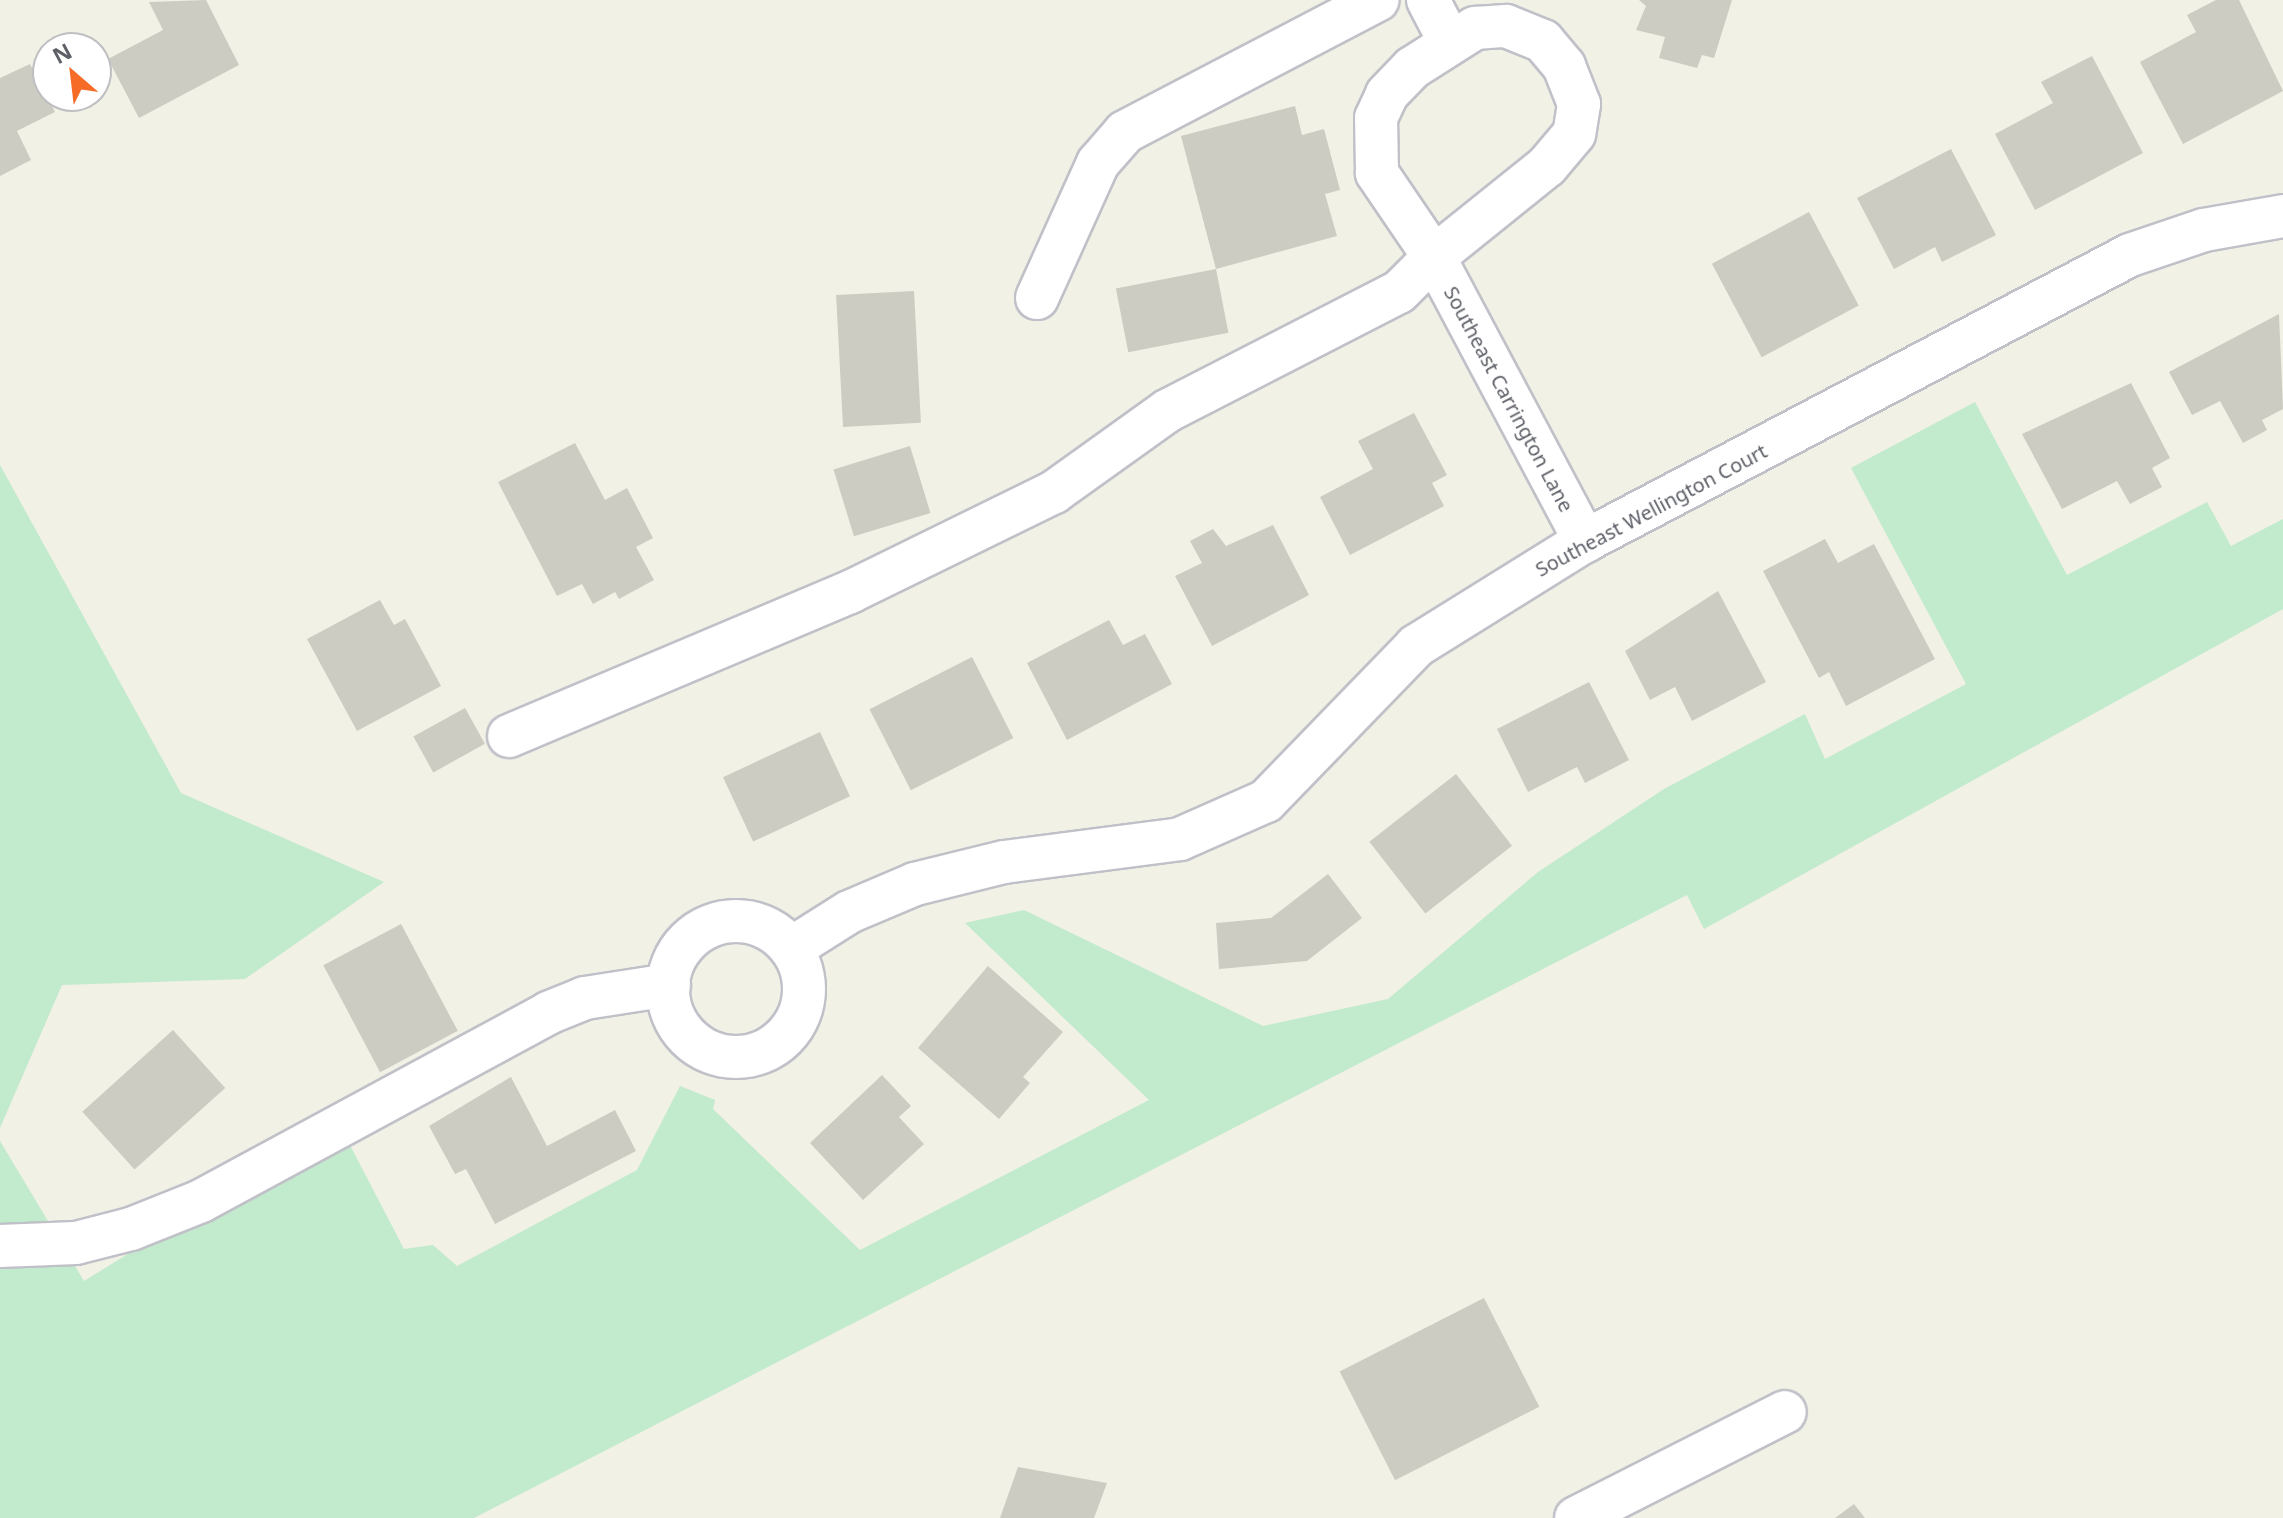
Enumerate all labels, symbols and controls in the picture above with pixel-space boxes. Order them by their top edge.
north arrow [32,32,112,112]
text: N [47,35,77,70]
street label: Southeast Carrington Lane [1439,282,1579,516]
street label: Southeast Wellington Court [1531,439,1771,581]

